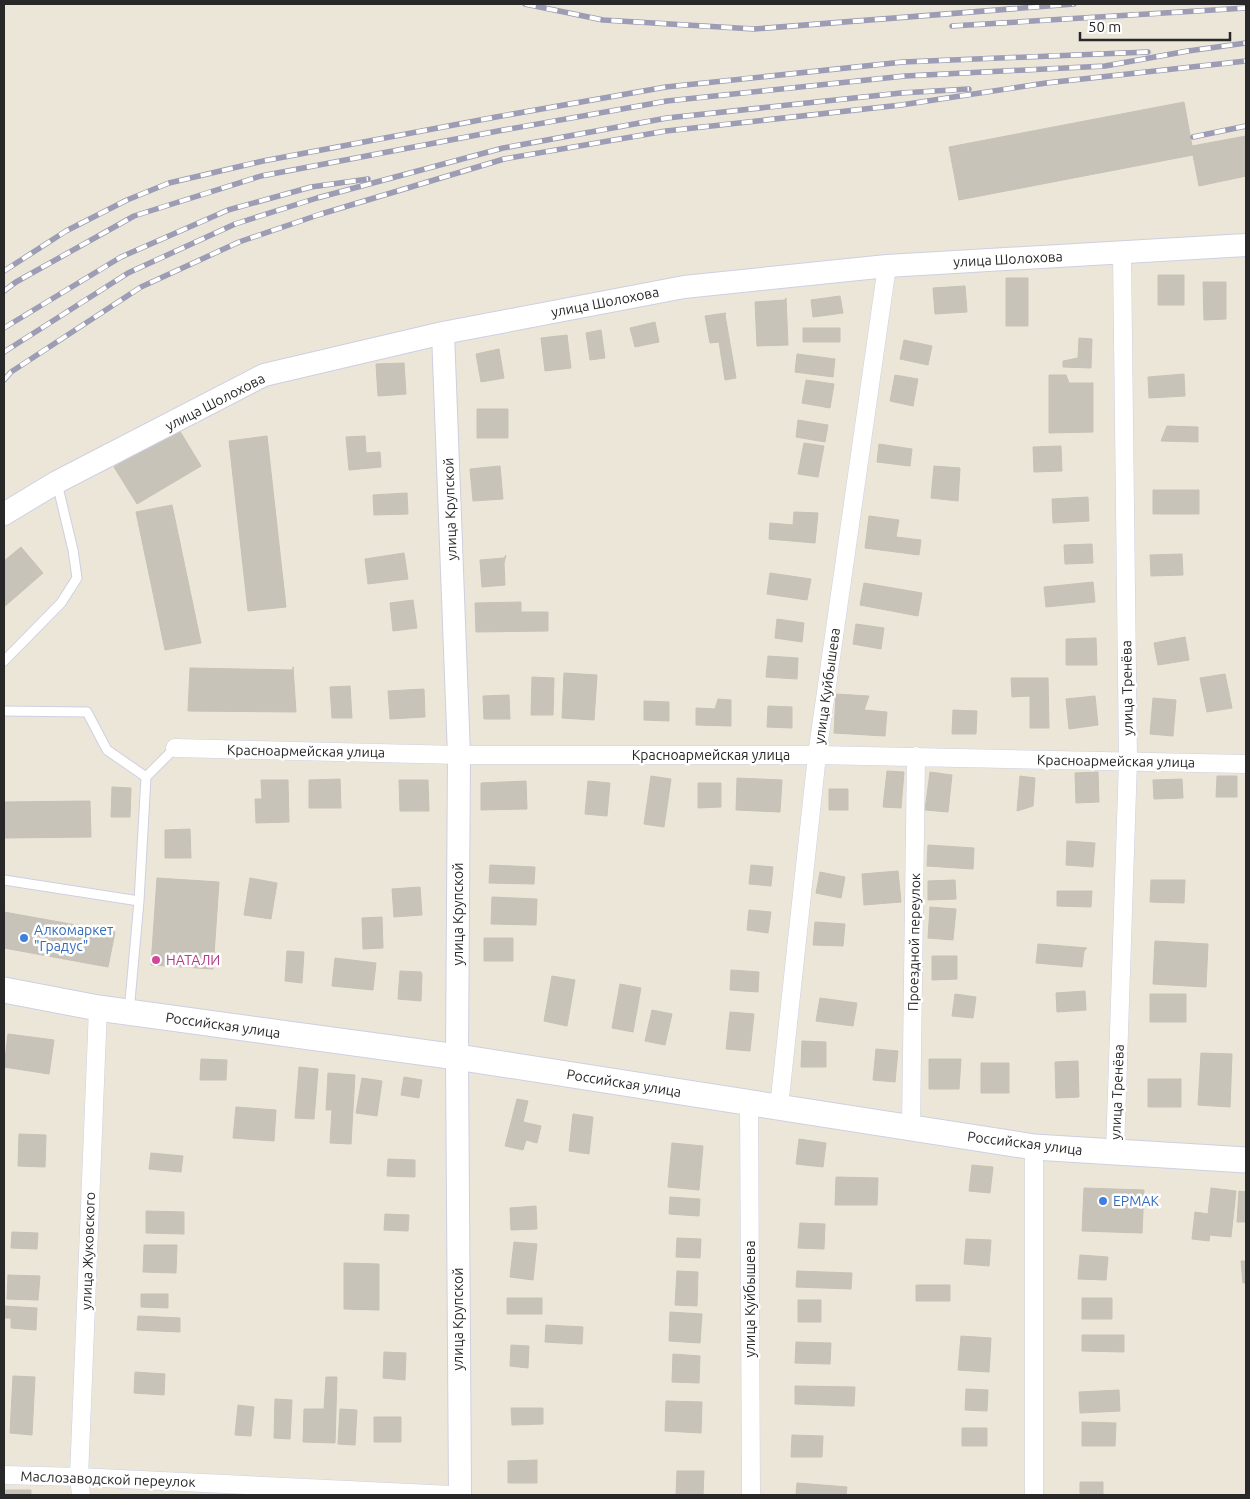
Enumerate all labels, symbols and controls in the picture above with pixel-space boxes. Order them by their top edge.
scale bar [1080,10,1230,42]
text: 50 m [1088,18,1121,35]
street label: улица Шолохова [953,248,1063,270]
street label: улица Шолохова [550,284,660,320]
street label: улица Шолохова [163,370,267,434]
street label: улица Крупской [440,457,460,561]
street label: улица Куйбышева [811,627,843,745]
street label: улица Тренёва [1118,640,1136,736]
street label: Красноармейская улица [227,742,385,760]
street label: Красноармейская улица [632,747,790,763]
street label: Красноармейская улица [1037,752,1195,770]
street label: улица Крупской [450,863,466,965]
street label: Проездной переулок [905,873,923,1011]
place label: Алкомаркет "Градус" [34,922,113,954]
marker: Алкомаркет "Градус" [18,932,30,944]
place label: НАТАЛИ [166,952,220,968]
marker: НАТАЛИ [150,954,162,966]
street label: Российская улица [164,1009,282,1041]
street label: улица Тренёва [1107,1044,1127,1140]
street label: Российская улица [565,1066,683,1100]
street label: Российская улица [966,1128,1084,1158]
street label: улица Жуковского [78,1192,98,1310]
place label: ЕРМАК [1113,1193,1159,1209]
marker: ЕРМАК [1097,1195,1109,1207]
street label: улица Куйбышева [742,1240,758,1358]
street label: улица Крупской [450,1268,466,1370]
street label: Маслозаводской переулок [20,1468,196,1490]

